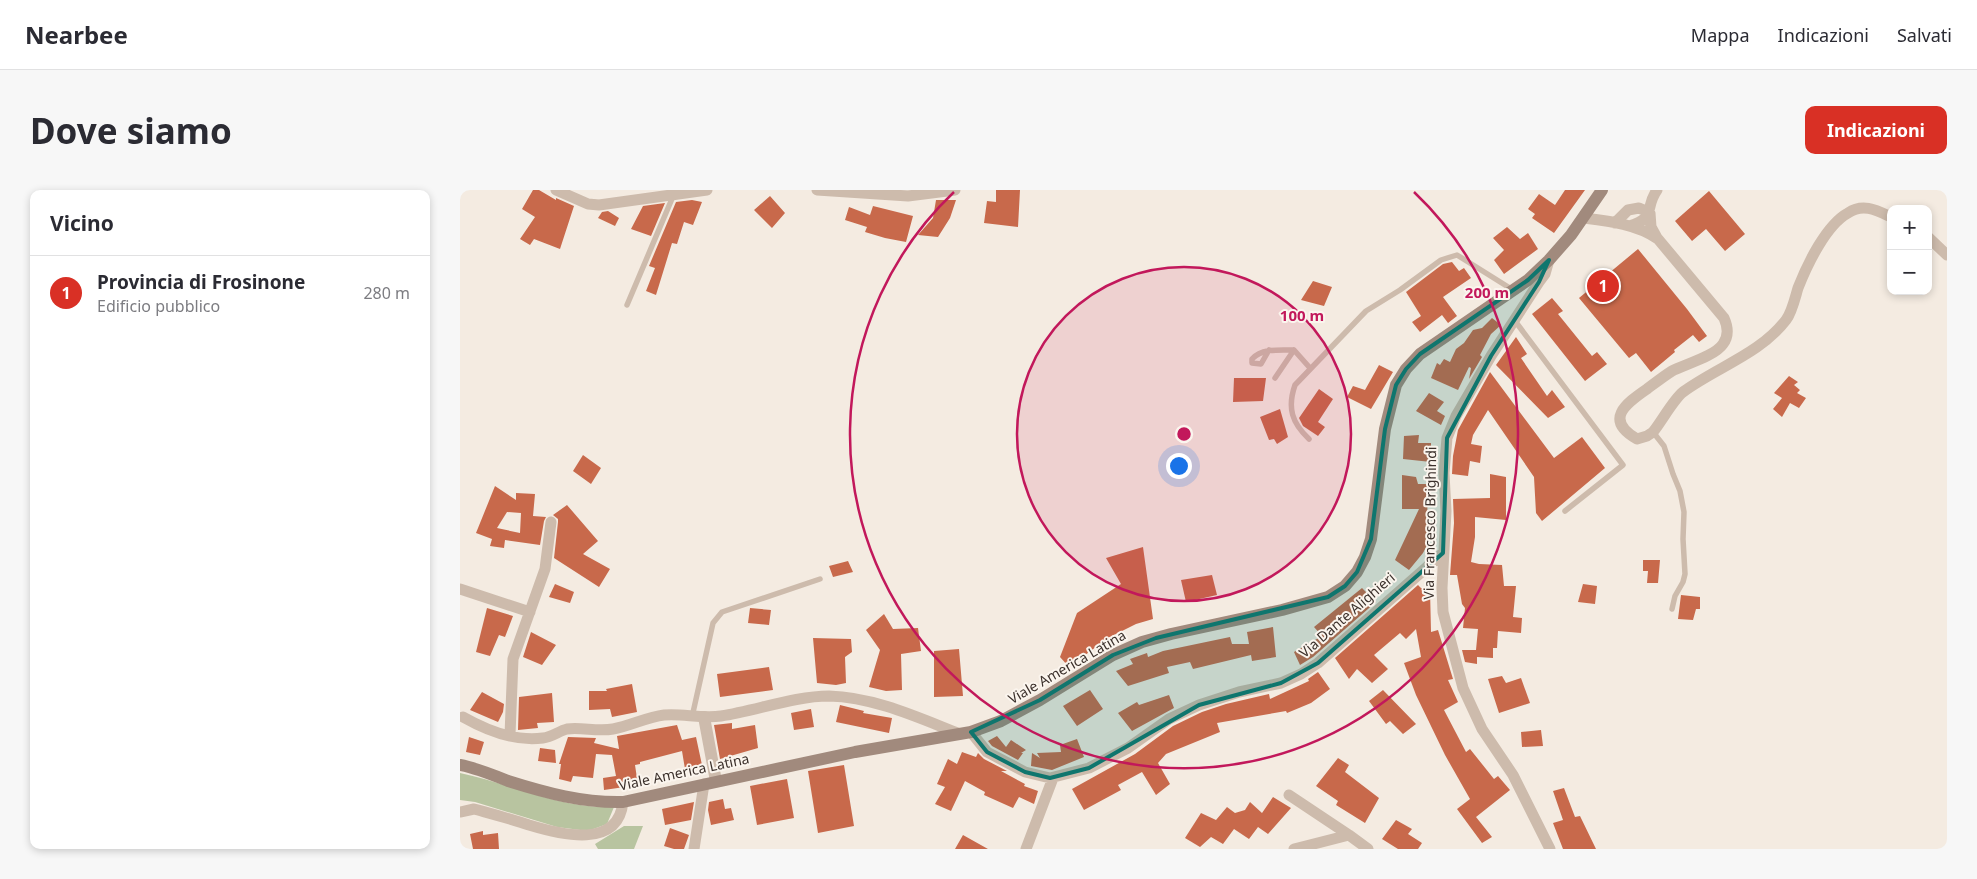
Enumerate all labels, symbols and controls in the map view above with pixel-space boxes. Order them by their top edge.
text: Nearbee [25,18,128,51]
text: Mappa [1691,23,1750,47]
text: Indicazioni [1778,23,1869,47]
text: Salvati [1897,23,1952,47]
button: Indicazioni [1805,106,1947,154]
text: Dove siamo [30,107,232,154]
map controls [1887,205,1932,295]
button: + [1887,205,1932,250]
text: Vicino [50,209,114,237]
button: − [1887,250,1932,295]
pin: 1 [1587,267,1619,305]
text: Provincia di Frosinone [97,269,305,295]
text: 1 [61,282,71,304]
text: 280 m [363,282,410,304]
text: 200 m [1465,282,1509,302]
text: Edificio pubblico [97,295,220,317]
text: 100 m [1280,305,1324,325]
centre of rings [1175,425,1193,443]
street label: Via Francesco Brighindi [1419,446,1440,600]
your location [1166,453,1192,479]
street label: Via Dante Alighieri [1295,568,1399,662]
street label: Viale America Latina [1004,625,1129,708]
street label: Viale America Latina [617,748,751,795]

